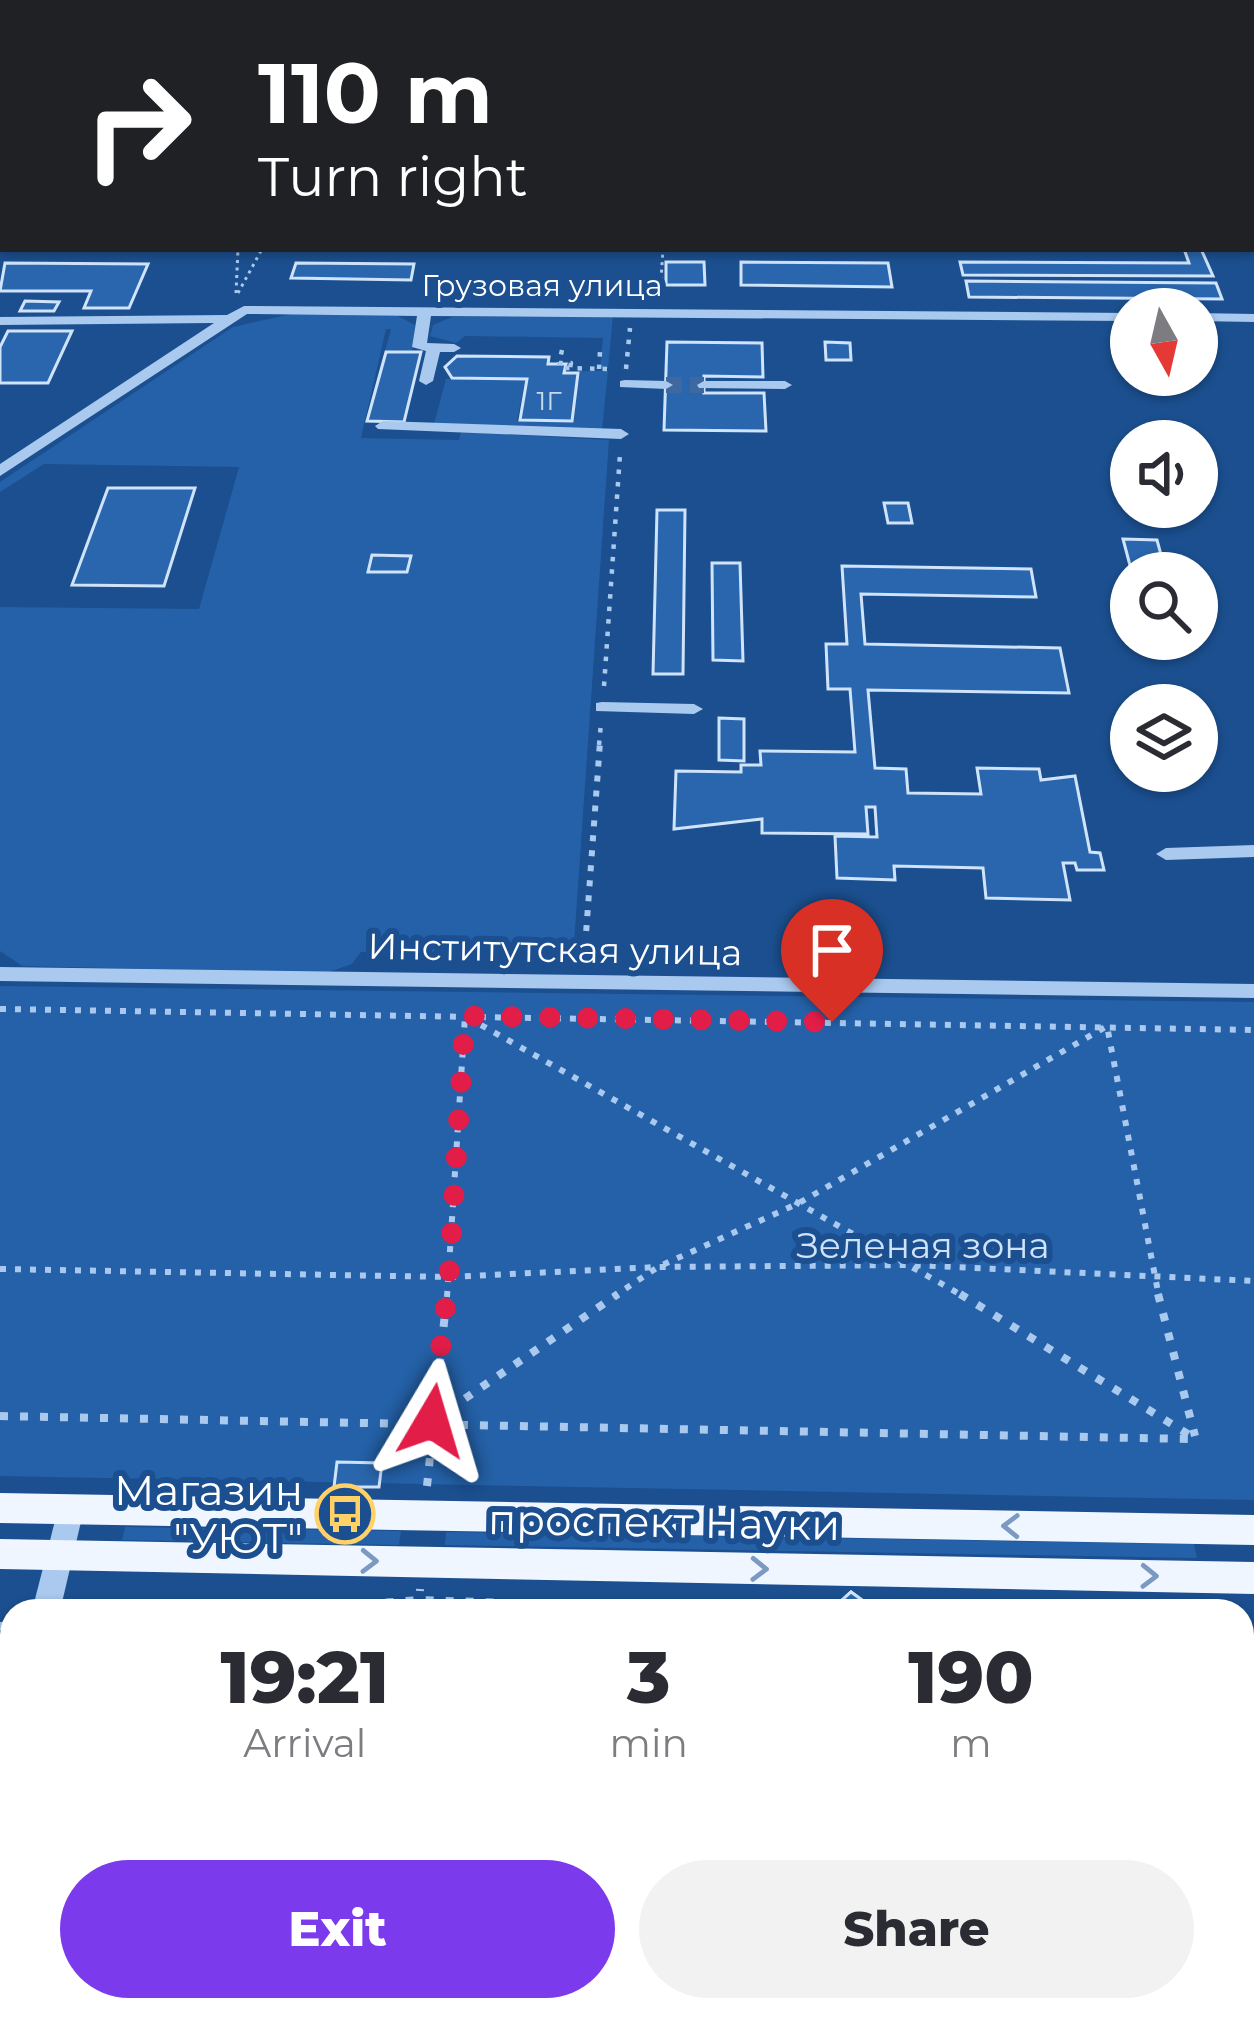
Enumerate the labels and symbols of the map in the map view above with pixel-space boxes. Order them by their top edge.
street label: Грузовая улица [422,267,662,304]
north arrow [1110,288,1218,396]
house number: 1Г [536,384,562,417]
pin [781,899,883,1022]
street label: Институтская улица [367,924,743,974]
park label: Зеленая зона [796,1223,1050,1267]
position arrow [369,1358,495,1484]
place label: Магазин "УЮТ" [114,1464,303,1564]
bus stop icon: Магазин "УЮТ" [314,1483,376,1545]
street label: проспект Науки [487,1493,841,1551]
one-way arrow [1001,1513,1019,1539]
one-way arrow [360,1548,379,1574]
one-way arrow [750,1555,769,1581]
one-way arrow [1141,1563,1159,1589]

